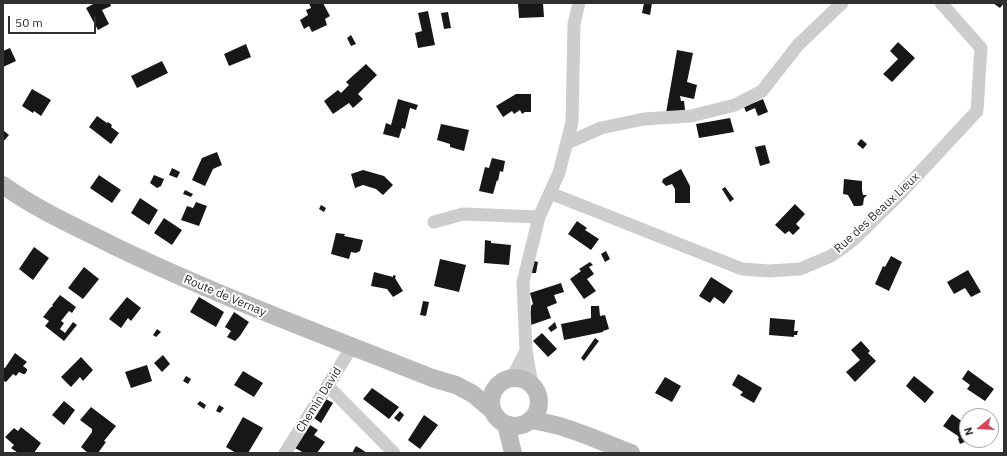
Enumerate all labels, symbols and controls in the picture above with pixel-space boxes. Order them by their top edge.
scale bar [10,8,98,34]
text: 50 m [15,15,43,30]
street label: Rue des Beaux Lieux [831,170,923,256]
street label: Route de Vernay [182,272,268,320]
street label: Chemin David [293,365,345,435]
north arrow [959,408,999,448]
text: N [961,425,976,437]

